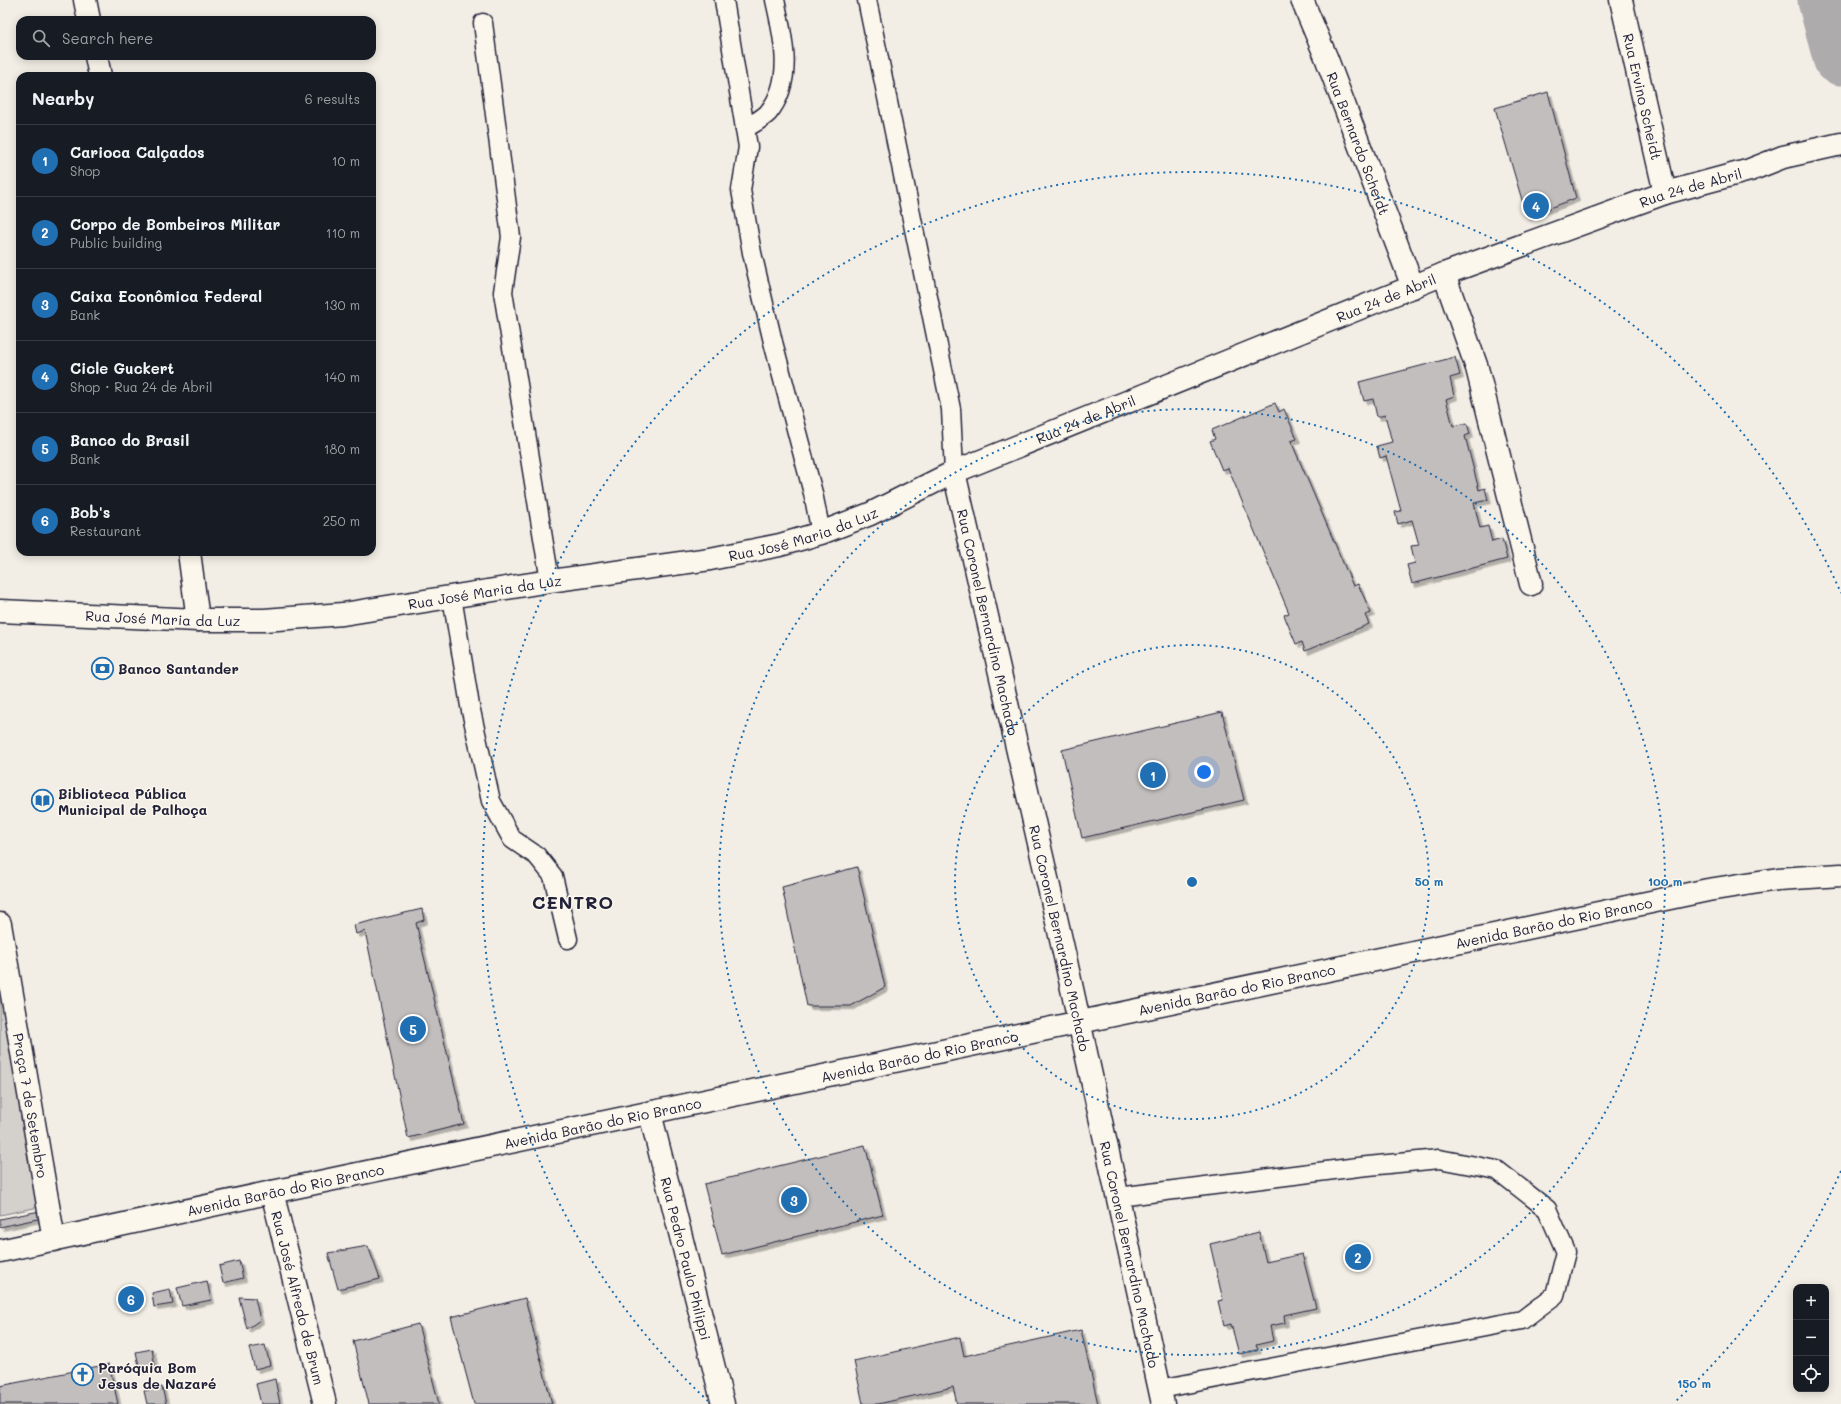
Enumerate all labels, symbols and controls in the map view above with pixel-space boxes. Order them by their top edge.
search box [16,16,376,60]
icon: search [30,27,52,49]
text: Search here [62,28,153,48]
street label: Rua Ervino Scheidt [1619,31,1667,162]
street label: Rua Bernardo Scheidt [1323,69,1394,217]
text: Nearby [32,87,94,109]
text: 6 results [305,90,360,107]
text: Carioca Calçados [70,142,205,162]
text: 1 [42,152,48,169]
text: 10 m [332,152,360,169]
text: Shop [70,162,100,179]
street label: Rua 24 de Abril [1636,163,1744,211]
pin: 4 [1523,191,1549,221]
text: Corpo de Bombeiros Militar [70,214,280,234]
text: 2 [41,224,49,241]
text: 110 m [326,224,360,241]
text: Public building [70,234,162,251]
street label: Rua 24 de Abril [1333,269,1439,326]
text: Caixa Econômica Federal [70,286,262,306]
text: 3 [41,296,49,313]
text: 130 m [324,296,360,313]
text: Bank [70,306,100,323]
text: Cicle Guckert [70,358,174,378]
text: 4 [41,368,49,385]
text: 140 m [324,368,360,385]
text: Shop · Rua 24 de Abril [70,378,213,395]
street label: Rua 24 de Abril [1033,390,1138,447]
text: Banco do Brasil [70,430,189,450]
text: 5 [41,440,49,457]
text: 180 m [324,440,360,457]
text: Bank [70,450,100,467]
text: Bob's [70,502,110,522]
street label: Rua José Maria da Luz [727,502,881,565]
street label: Rua Coronel Bernardino Machado [953,507,1023,737]
text: 6 [41,512,49,529]
text: 250 m [323,512,360,529]
text: Restaurant [70,522,141,539]
street label: Rua José Maria da Luz [407,570,563,613]
street label: Rua José Maria da Luz [85,605,241,630]
bank icon: Banco Santander [89,655,115,681]
place label: Banco Santander [118,659,239,678]
pin: 1 [1140,760,1166,790]
your location [1194,762,1214,782]
place label: Biblioteca Pública Municipal de Palhoça [58,784,208,819]
library icon: Biblioteca Pública Municipal de Palhoça [29,788,55,814]
street label: Rua Coronel Bernardino Machado [1026,823,1095,1053]
text: 50 m [1415,873,1443,889]
text: 100 m [1648,873,1682,889]
centre of rings [1185,875,1199,889]
district label: CENTRO [532,890,614,914]
street label: Avenida Barão do Rio Branco [1453,892,1654,952]
street label: Avenida Barão do Rio Branco [1136,959,1337,1019]
pin: 5 [400,1014,426,1044]
street label: Avenida Barão do Rio Branco [819,1026,1020,1086]
street label: Praça 7 de Setembro [9,1031,53,1179]
street label: Avenida Barão do Rio Branco [502,1093,703,1152]
street label: Rua Coronel Bernardino Machado [1096,1139,1164,1370]
street label: Avenida Barão do Rio Branco [185,1159,386,1220]
street label: Rua Pedro Paulo Philippi [657,1175,716,1342]
pin: 3 [781,1185,807,1215]
street label: Rua José Alfredo de Brum [268,1209,329,1387]
pin: 2 [1345,1242,1371,1272]
pin: 6 [118,1284,144,1314]
map controls [1793,1284,1829,1392]
button: + [1793,1284,1829,1320]
button: − [1793,1320,1829,1356]
button: locate [1793,1356,1829,1392]
place label: Paróquia Bom Jesus de Nazaré [98,1358,216,1393]
church icon: Paróquia Bom Jesus de Nazaré [70,1362,96,1388]
text: 150 m [1677,1375,1711,1391]

